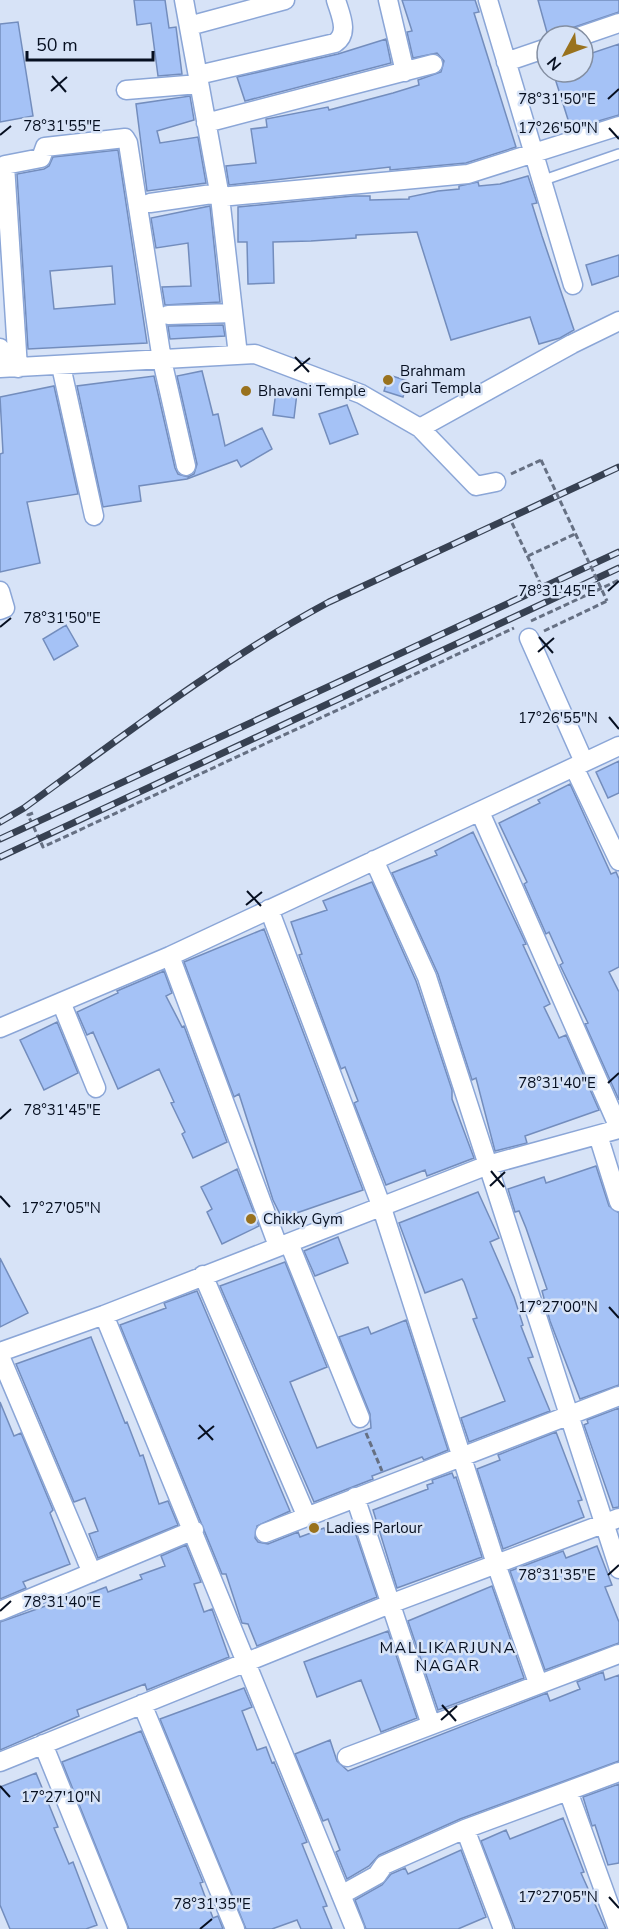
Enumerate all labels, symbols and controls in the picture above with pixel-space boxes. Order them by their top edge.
scale bar [27,24,153,62]
north arrow [535,24,595,84]
text: 50 m [36,33,78,57]
text: N [542,51,567,75]
text: 78°31'50"E [518,89,596,109]
text: 78°31'55"E [23,116,101,136]
text: 17°26'50"N [518,118,598,138]
place label: Brahmam Gari Templa [400,361,481,398]
marker: Brahmam Gari Templa [381,373,395,387]
place label: Bhavani Temple [258,381,366,401]
marker: Bhavani Temple [239,384,253,398]
text: 78°31'45"E [518,581,596,601]
text: 78°31'50"E [23,608,101,628]
text: 17°26'55"N [518,708,598,728]
text: 78°31'40"E [518,1073,596,1093]
text: 78°31'45"E [23,1100,101,1120]
text: 17°27'05"N [21,1198,101,1218]
place label: Chikky Gym [263,1209,343,1229]
marker: Chikky Gym [244,1212,258,1226]
text: 17°27'00"N [518,1297,598,1317]
place label: Ladies Parlour [326,1518,423,1538]
marker: Ladies Parlour [307,1521,321,1535]
text: 78°31'35"E [518,1565,596,1585]
text: 78°31'40"E [23,1592,101,1612]
district label: MALLIKARJUNA NAGAR [379,1637,517,1677]
text: 17°27'10"N [21,1787,101,1807]
text: 17°27'05"N [518,1887,598,1907]
text: 78°31'35"E [173,1894,251,1914]

